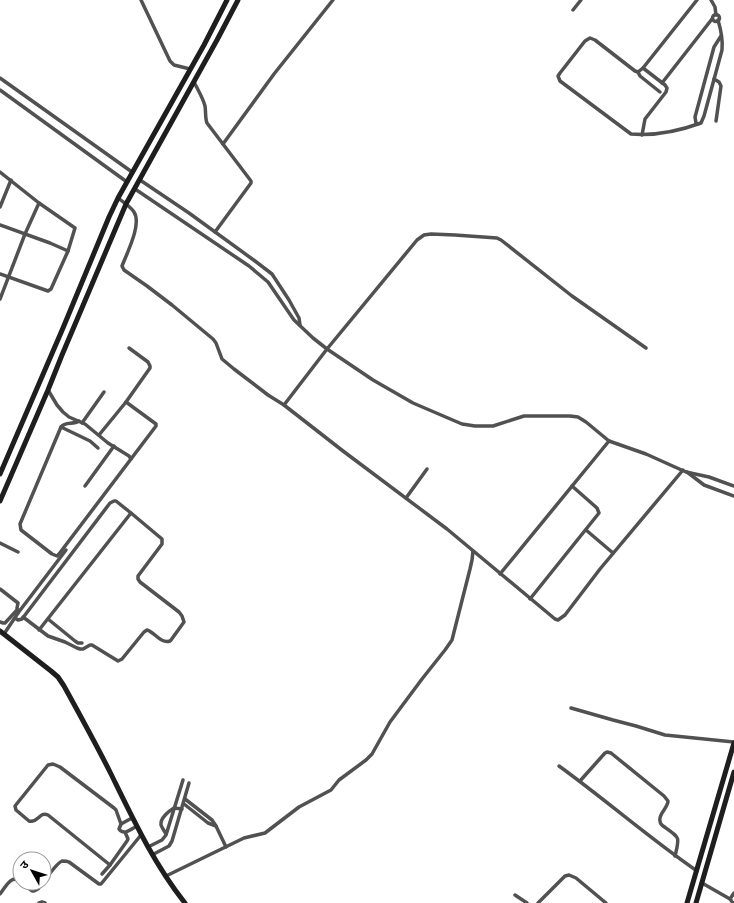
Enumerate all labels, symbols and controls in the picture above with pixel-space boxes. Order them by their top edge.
north arrow [12,851,52,891]
text: उ [18,858,31,871]

